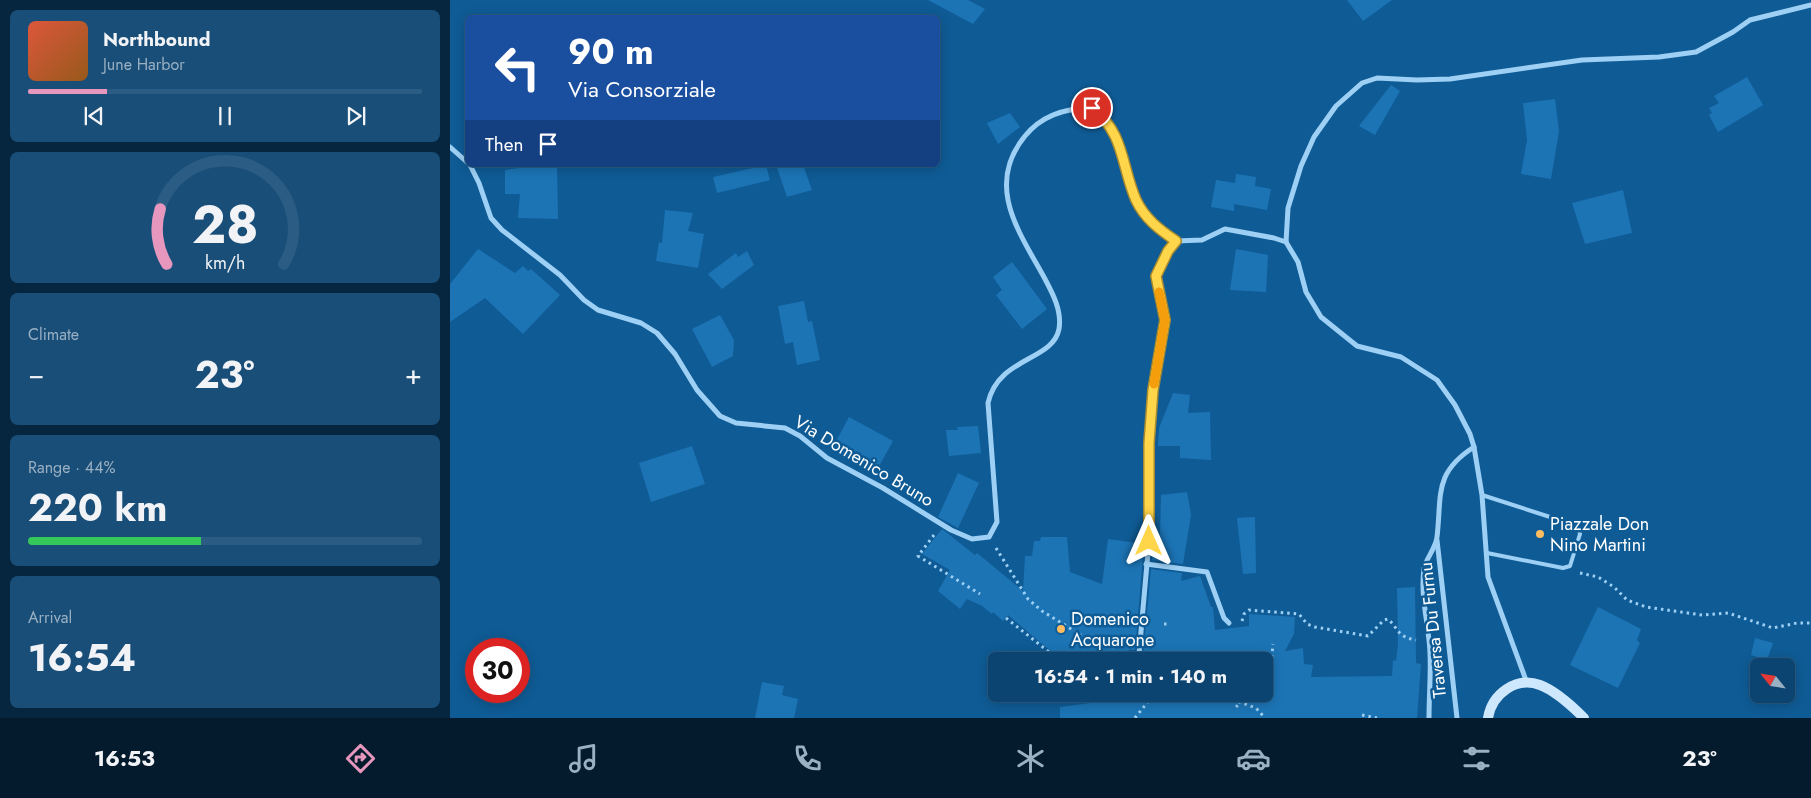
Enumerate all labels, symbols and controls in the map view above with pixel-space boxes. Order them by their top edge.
text: Northbound [103,26,210,53]
text: 90 m [568,27,654,77]
icon: left [485,35,550,100]
text: June Harbor [103,53,185,76]
text: Via Consorziale [568,73,716,105]
pin [1071,87,1113,129]
icon: arrive [1078,94,1106,122]
icon: previous [80,102,108,130]
icon: pause [211,102,239,130]
icon: next [342,102,370,130]
icon: arrive [534,130,562,158]
text: Then [485,131,524,158]
text: 28 [192,187,258,263]
text: km/h [205,250,245,276]
text: Climate [28,323,79,346]
text: 23° [195,347,255,402]
text: − [28,354,45,395]
text: + [405,354,422,395]
street label: Via Domenico Bruno [789,409,939,513]
text: Range · 44% [28,456,116,479]
text: 220 km [28,480,168,535]
place label: Piazzale Don Nino Martini [1550,511,1649,558]
position arrow [1122,514,1174,566]
marker: Piazzale Don Nino Martini [1534,528,1546,540]
street label: Traversa Du Furnu [1413,561,1453,699]
text: Arrival [28,606,72,629]
place label: Domenico Acquarone [1071,606,1154,653]
marker: Domenico Acquarone [1055,623,1067,635]
text: 16:54 [28,630,136,685]
speed limit sign: 30 [465,638,530,703]
north arrow [1750,658,1795,702]
map controls [1750,658,1795,703]
text: 16:54 · 1 min · 140 m [1034,663,1227,690]
icon: directions [343,741,378,776]
icon: music [566,741,601,776]
icon: phone [790,741,825,776]
icon: climate [1013,741,1048,776]
icon: car [1236,741,1271,776]
icon: filters [1459,741,1494,776]
text: 16:53 [94,742,155,774]
text: 23° [1682,742,1717,774]

